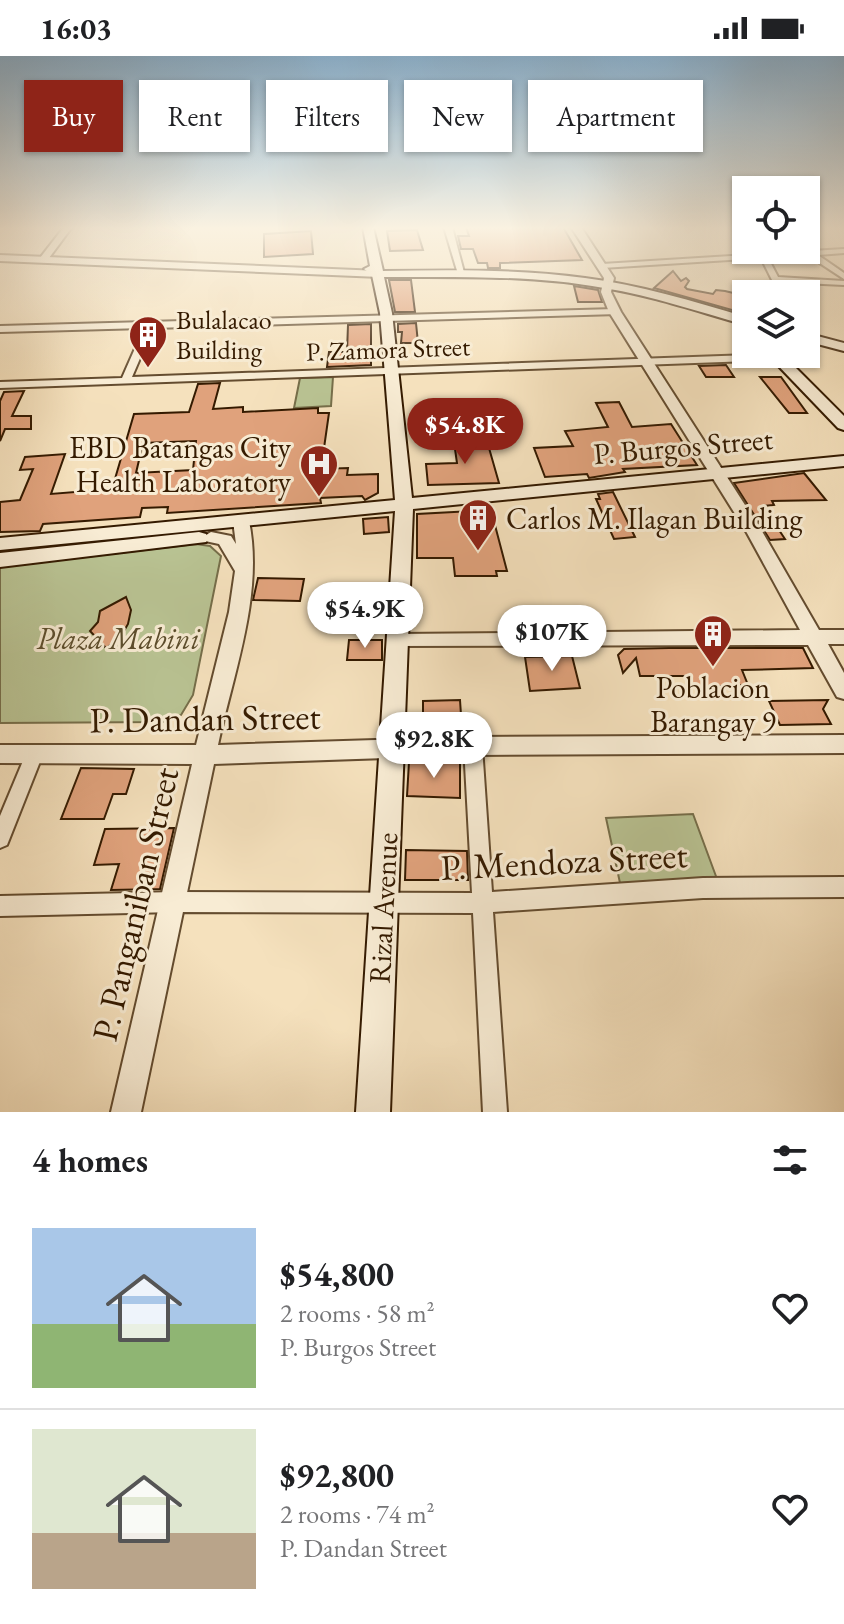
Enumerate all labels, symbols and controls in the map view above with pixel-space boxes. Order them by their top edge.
text: 16:03 [40,9,112,48]
chip: Buy [24,80,123,152]
chip: Rent [139,80,250,152]
chip: Filters [266,80,388,152]
chip: New [404,80,512,152]
chip: Apartment [528,80,703,152]
map controls [732,176,820,368]
button: locate [732,176,820,264]
button: layers [732,280,820,368]
place label: Bulalacao Building [176,303,272,367]
building icon: Bulalacao Building [127,314,169,369]
street label: P. Zamora Street [305,329,471,369]
pin: $54.8K [400,398,530,466]
text: $54.8K [425,407,505,441]
street label: P. Burgos Street [592,419,775,473]
place label: EBD Batangas City Health Laboratory [69,428,292,501]
hospital icon: EBD Batangas City Health Laboratory [298,443,340,498]
building icon: Carlos M. Ilagan Building [457,497,499,552]
place label: Carlos M. Ilagan Building [506,499,804,538]
pin: $54.9K [300,582,430,650]
text: $54.9K [325,591,405,625]
pin: $107K [496,605,608,673]
building icon: Poblacion Barangay 9 [692,613,734,668]
text: $107K [515,614,589,648]
park label: Plaza Mabini [37,619,201,658]
place label: Poblacion Barangay 9 [650,668,776,741]
street label: P. Dandan Street [89,692,322,744]
pin: $92.8K [369,712,499,780]
text: $92.8K [394,721,474,755]
street label: P. Panganiban Street [81,762,189,1045]
street label: Rizal Avenue [360,831,406,985]
street label: P. Mendoza Street [439,831,689,891]
text: 4 homes [32,1138,148,1182]
icon: filters [768,1138,812,1182]
text: $54,800 [280,1252,394,1296]
icon: home [96,1260,192,1356]
icon: heart [768,1286,812,1330]
text: 2 rooms · 58 m² [280,1296,435,1330]
text: P. Burgos Street [280,1330,436,1364]
text: $92,800 [280,1453,394,1497]
icon: home [96,1461,192,1557]
icon: heart [768,1487,812,1531]
text: 2 rooms · 74 m² [280,1497,435,1531]
text: P. Dandan Street [280,1531,447,1565]

